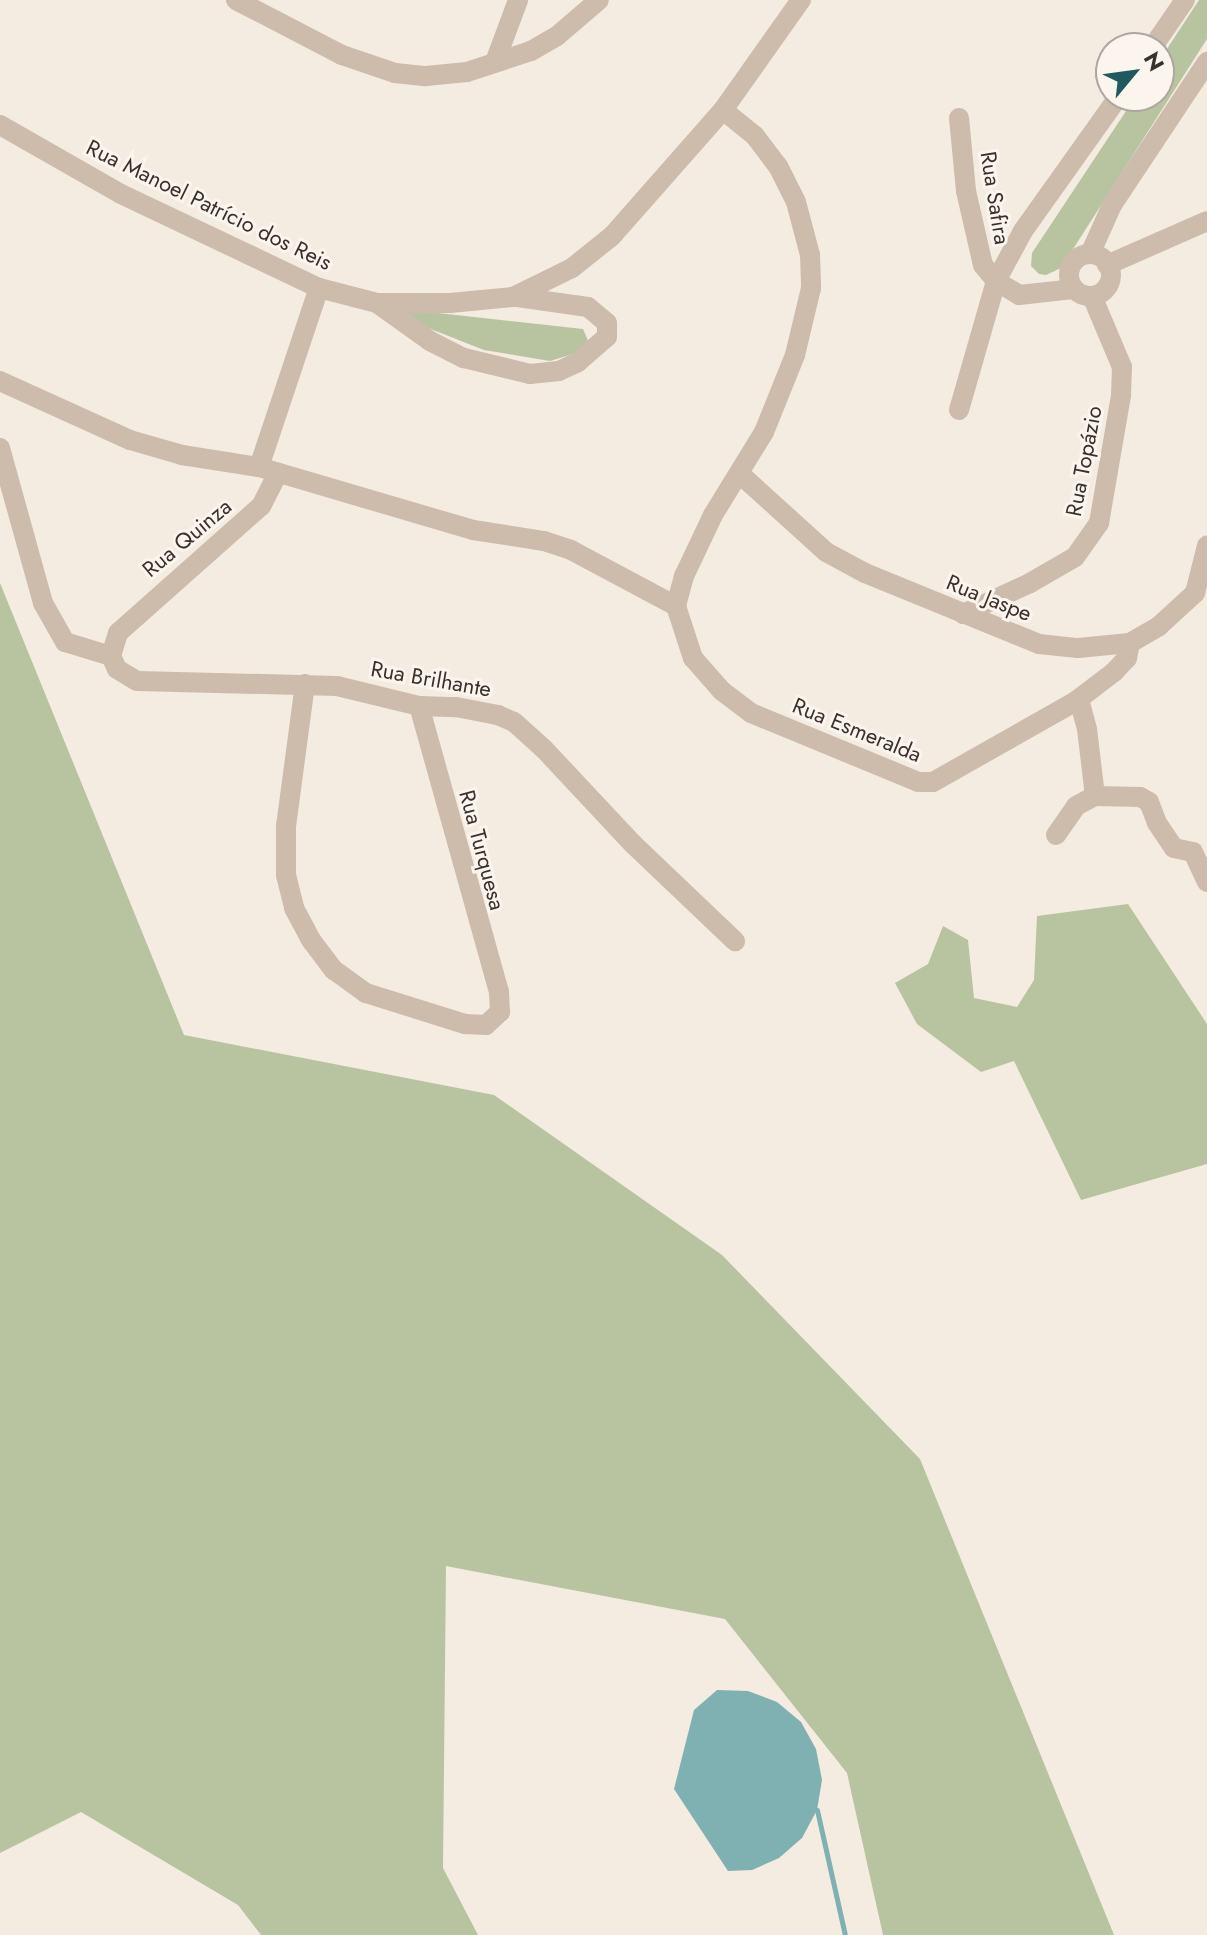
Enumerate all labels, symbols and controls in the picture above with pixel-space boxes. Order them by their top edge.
north arrow [1095,32,1175,112]
text: N [1136,46,1172,77]
street label: Rua Manoel Patrício dos Reis [82,134,336,276]
street label: Rua Safira [975,150,1015,246]
street label: Rua Topázio [1060,403,1108,519]
street label: Rua Quinza [137,493,237,583]
street label: Rua Jaspe [942,569,1036,627]
street label: Rua Brilhante [369,655,493,703]
street label: Rua Esmeralda [789,692,925,768]
street label: Rua Turquesa [453,787,511,913]

